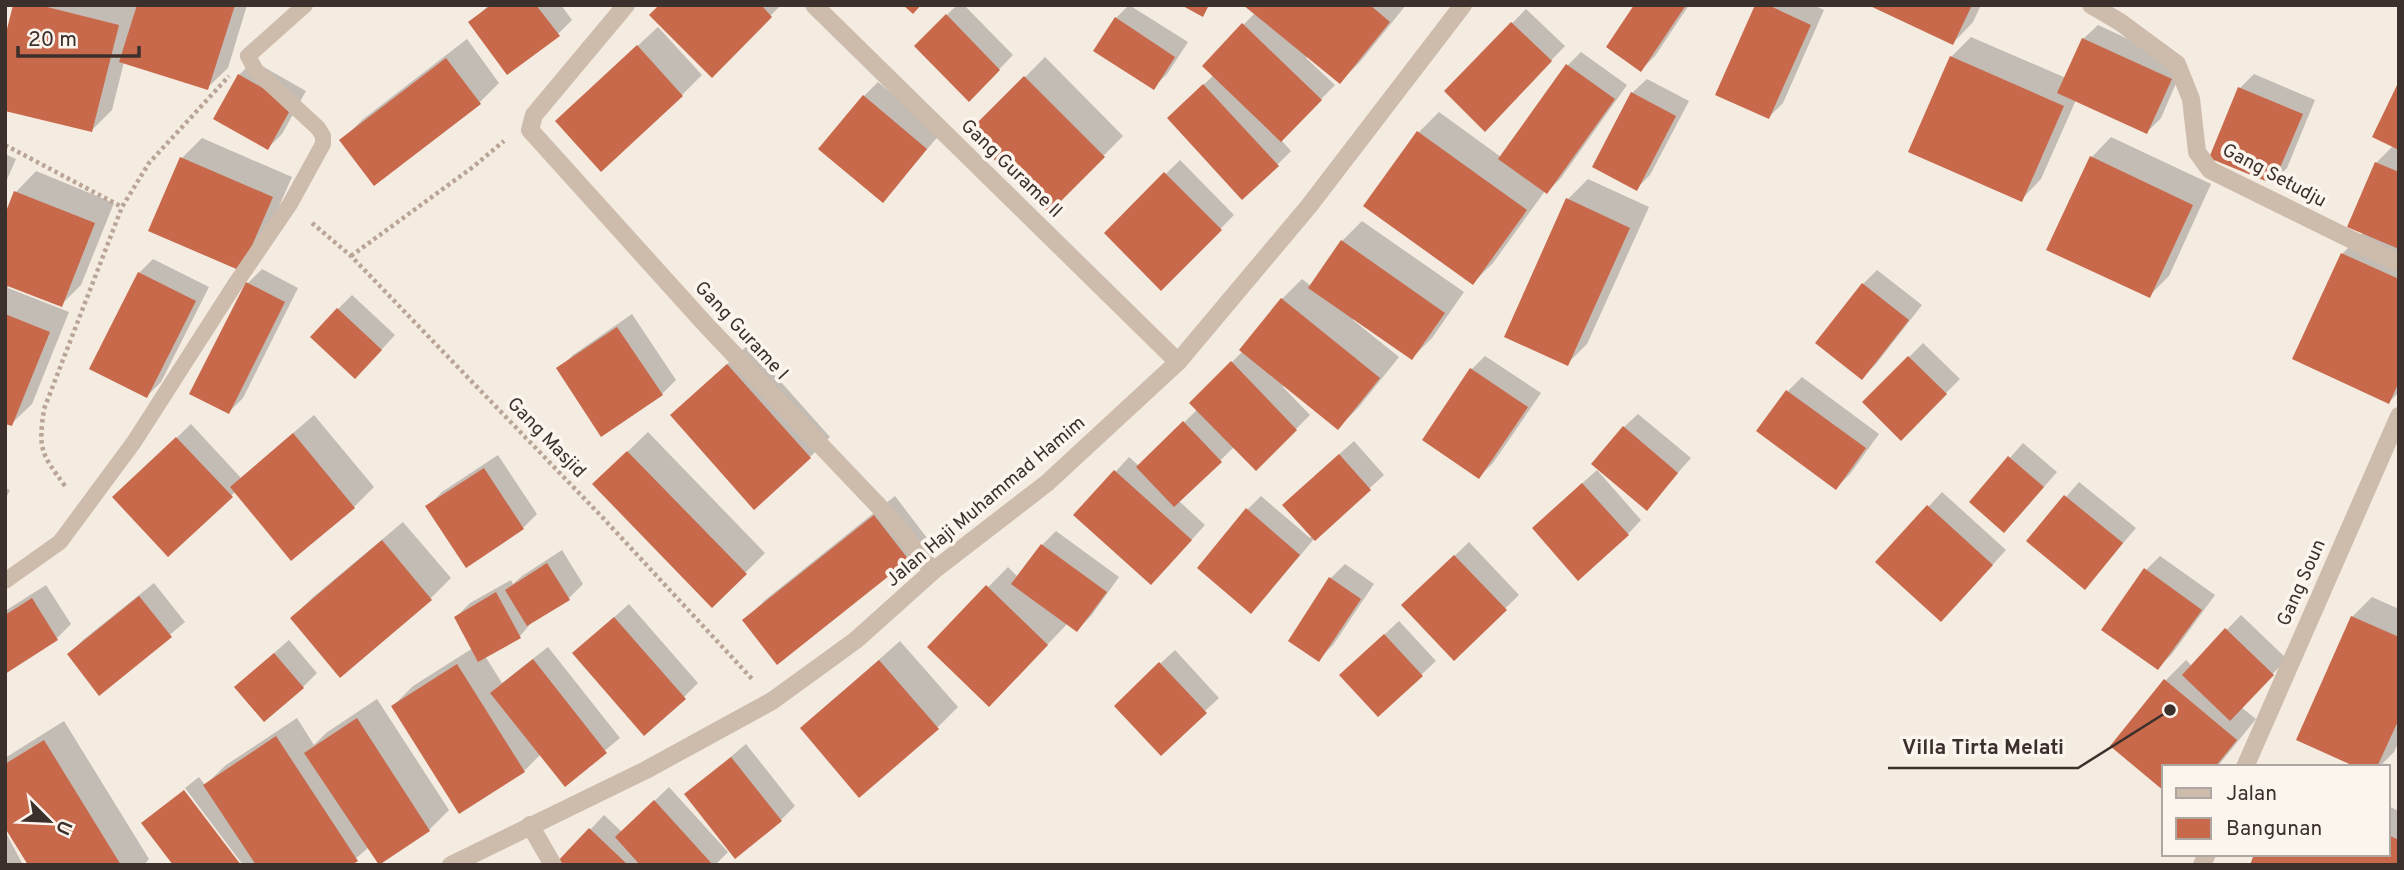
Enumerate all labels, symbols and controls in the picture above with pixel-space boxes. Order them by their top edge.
scale bar [18,14,138,58]
text: 20 m [28,27,77,54]
street label: Gang Gurame II [955,114,1067,224]
street label: Gang Setudju [2218,139,2330,213]
street label: Gang Gurame I [689,276,793,386]
street label: Gang Masjid [501,392,591,484]
street label: Jalan Haji Muhammad Hamim [881,411,1091,593]
street label: Gang Soun [2272,536,2332,630]
callout: Villa Tirta Melati [1888,726,2078,768]
text: Villa Tirta Melati [1902,735,2064,762]
legend [2162,765,2390,856]
text: Jalan [2226,781,2277,808]
north arrow [14,786,84,856]
text: U [49,816,76,838]
text: Bangunan [2226,816,2322,843]

